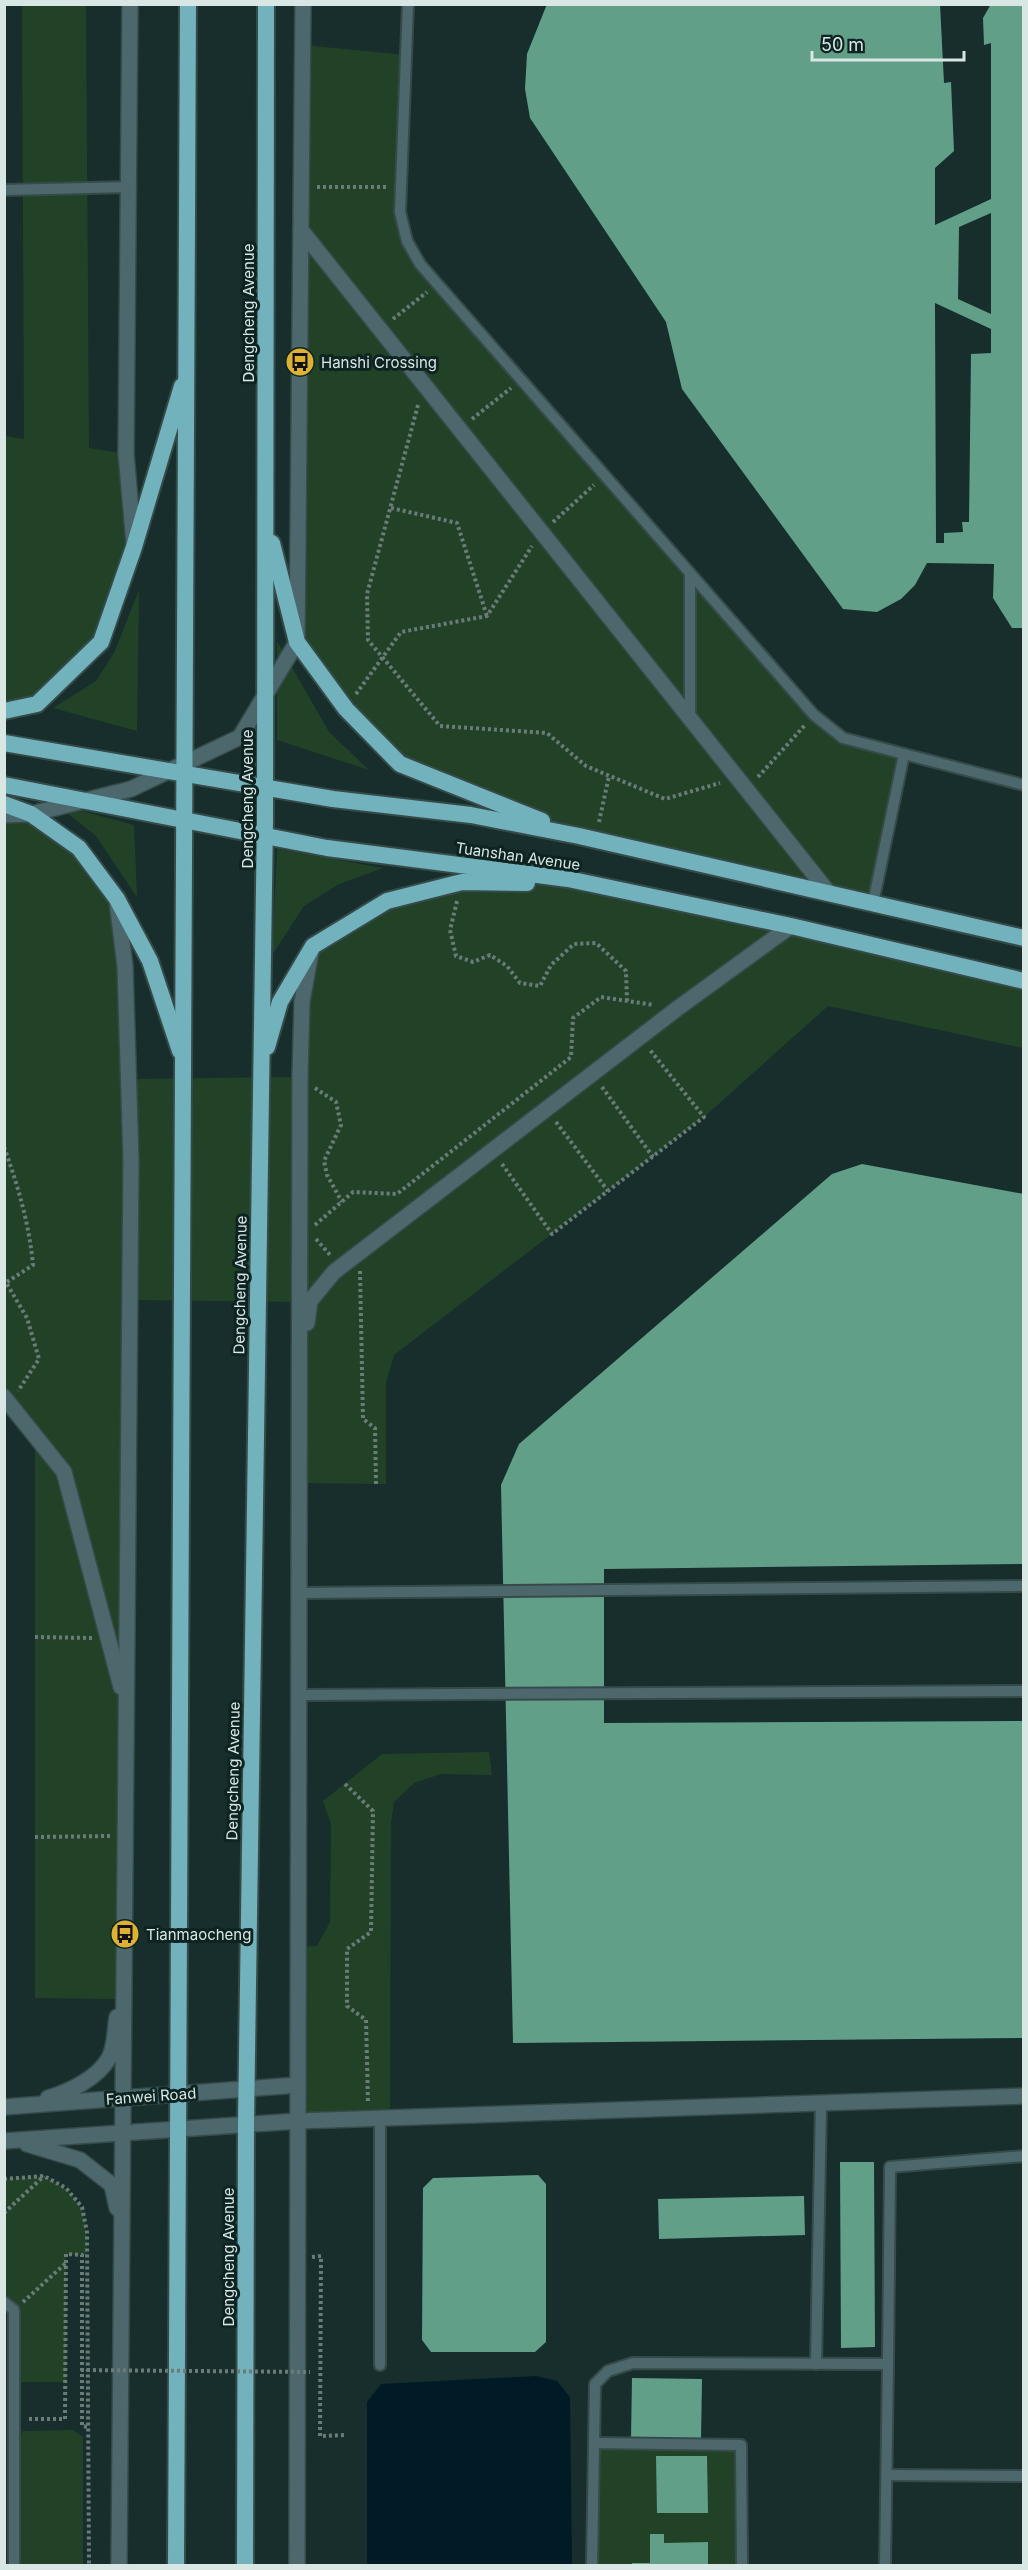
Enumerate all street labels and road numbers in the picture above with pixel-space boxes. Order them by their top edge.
street label: Dengcheng Avenue [239,244,258,382]
street label: Dengcheng Avenue [238,730,257,868]
street label: Tuanshan Avenue [454,838,582,874]
street label: Dengcheng Avenue [229,1215,251,1355]
street label: Dengcheng Avenue [222,1701,244,1841]
street label: Fanwei Road [105,2083,197,2109]
street label: Dengcheng Avenue [219,2188,238,2326]

